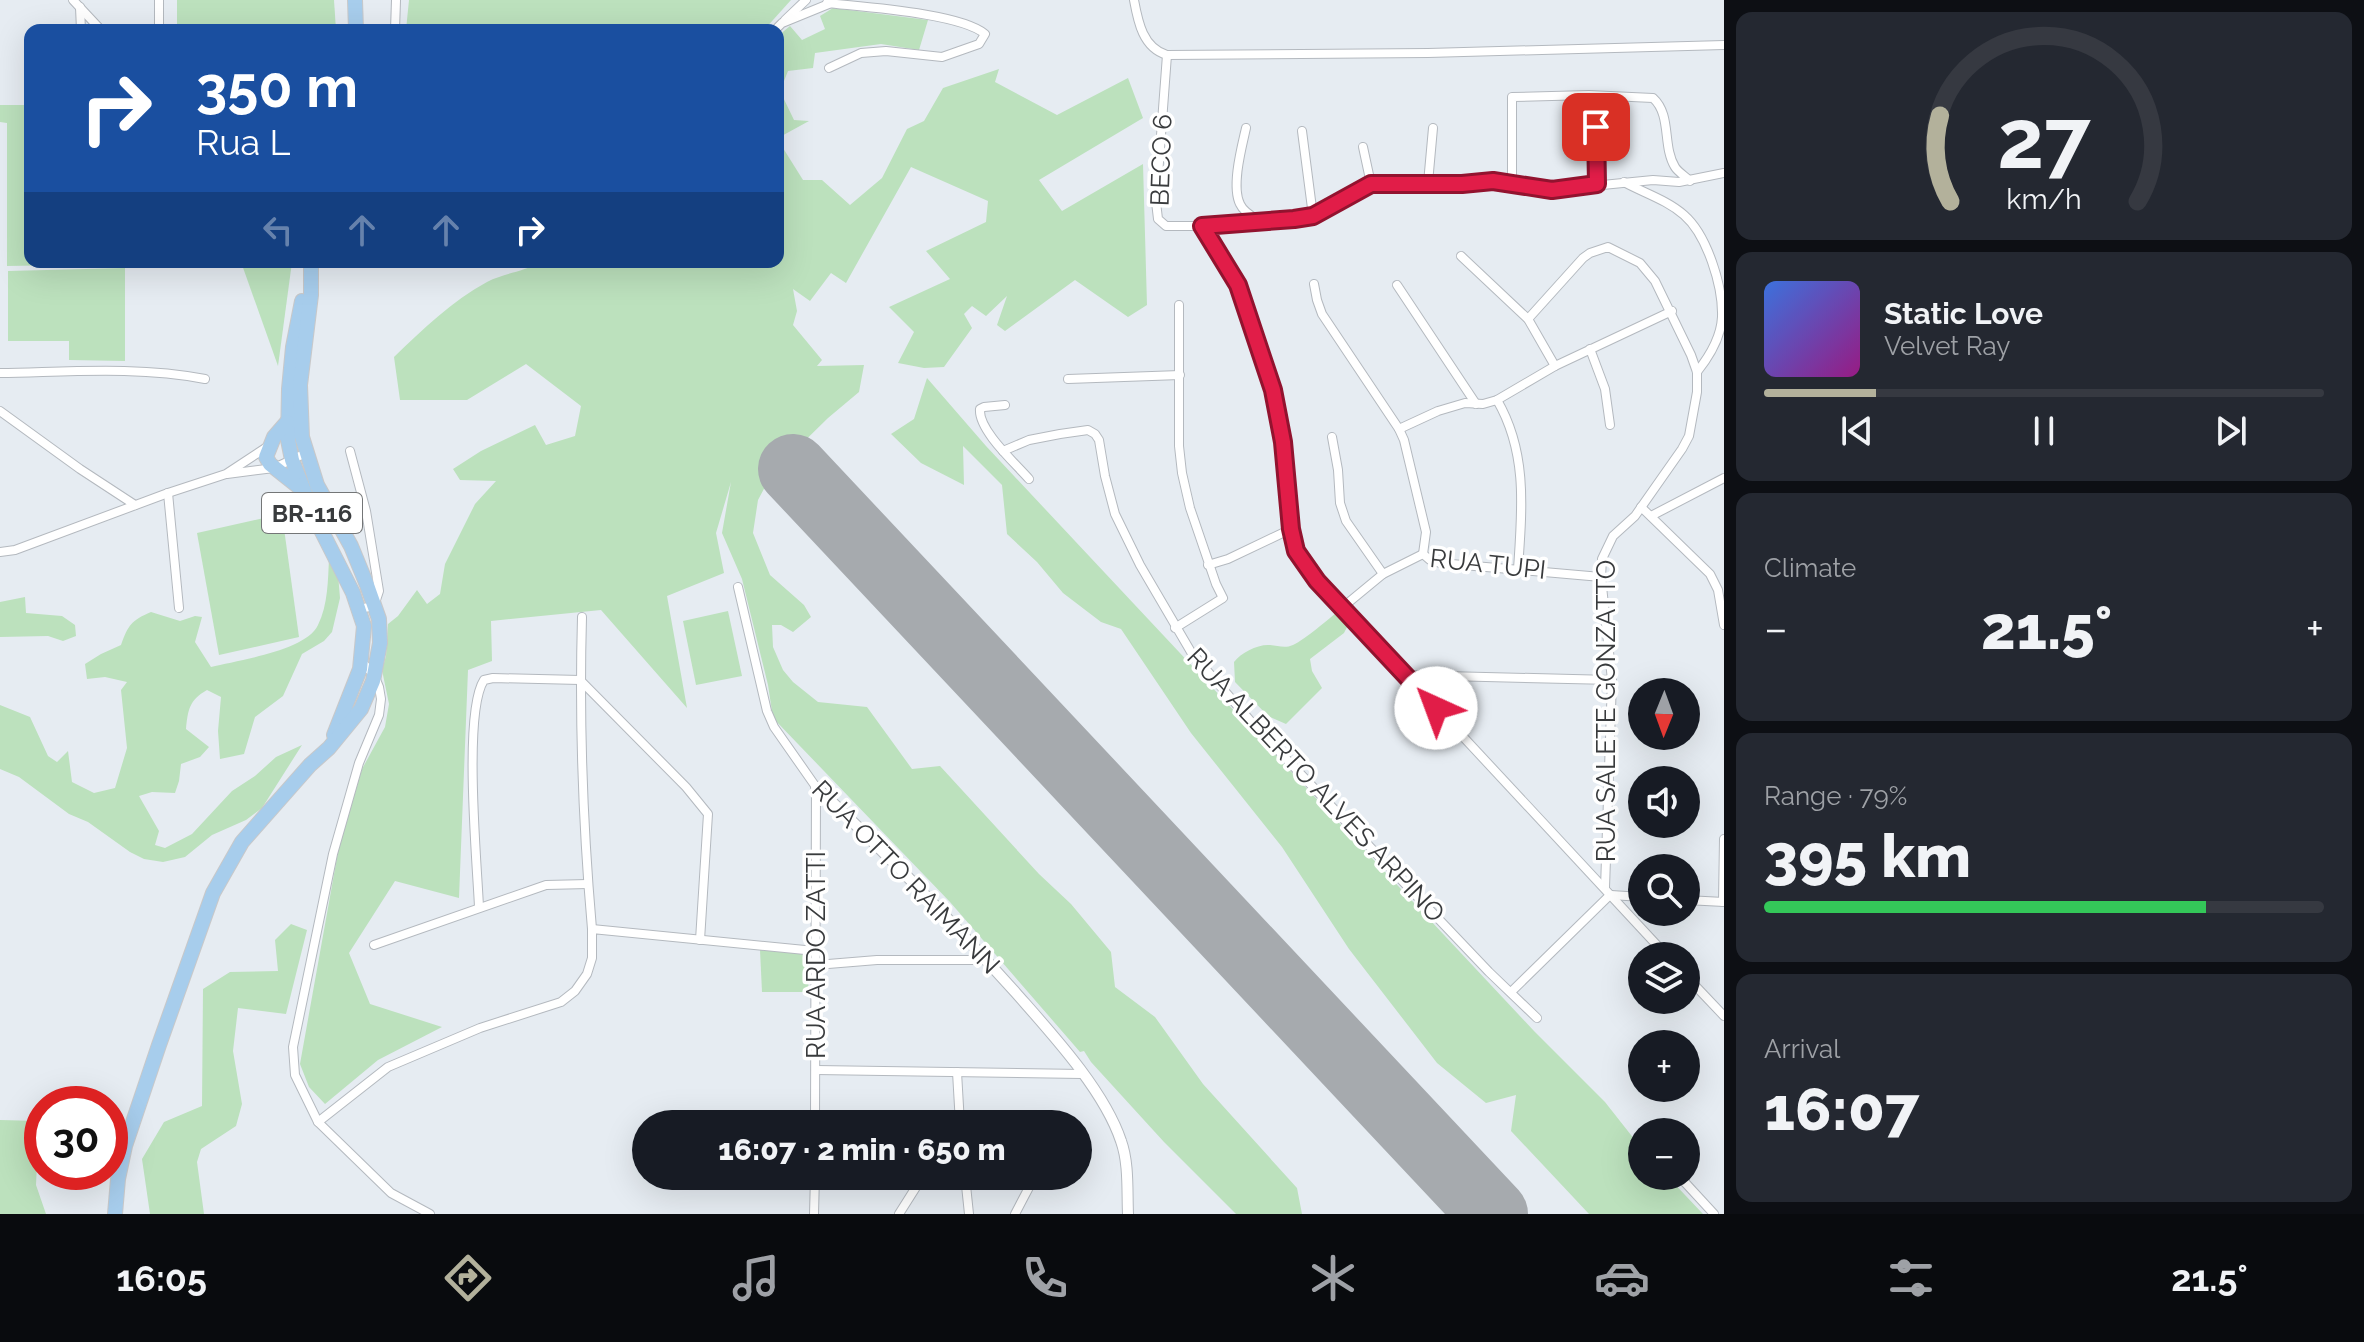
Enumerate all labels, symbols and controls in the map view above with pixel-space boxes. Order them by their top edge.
text: 350 m [196,54,358,120]
icon: right [64,56,168,160]
text: 27 [1997,90,2091,187]
pin [1562,93,1630,161]
icon: arrive [1574,105,1618,149]
street label: BECO 6 [1144,113,1178,207]
text: Rua L [196,121,290,163]
text: km/h [2006,182,2082,216]
icon: left [256,208,300,252]
icon: ahead [340,208,384,252]
icon: ahead [424,208,468,252]
icon: right [508,208,552,252]
text: Static Love [1884,296,2043,331]
text: Velvet Ray [1884,331,2010,361]
icon: previous [1835,409,1879,453]
icon: pause [2022,409,2066,453]
icon: next [2209,409,2253,453]
road number: BR-116 [262,493,362,533]
street label: RUA TUPI [1428,543,1548,585]
text: Climate [1764,553,1856,583]
street label: RUA SALETE GONZATTO [1591,560,1621,862]
text: 21.5° [1981,593,2112,663]
text: − [1764,603,1788,654]
text: + [2306,603,2324,654]
street label: RUA ALBERTO ALVES ARPINO [1181,642,1451,928]
position arrow [1394,666,1478,750]
north arrow [1628,678,1700,750]
map controls [1628,678,1700,1190]
button: sound [1628,766,1700,838]
street label: RUA OTTO RAIMANN [806,774,1006,980]
text: Range · 79% [1764,781,1907,811]
text: 395 km [1764,821,1971,891]
street label: RUA ARDO ZATTI [801,851,831,1059]
button: search [1628,854,1700,926]
button: layers [1628,942,1700,1014]
button: + [1628,1030,1700,1102]
text: Arrival [1764,1034,1840,1064]
text: 16:07 [1764,1074,1919,1144]
speed limit sign: 30 [24,1086,128,1190]
button: − [1628,1118,1700,1190]
text: 16:07 · 2 min · 650 m [718,1132,1006,1167]
icon: directions [440,1250,496,1306]
icon: music [728,1250,784,1306]
icon: phone [1017,1250,1073,1306]
icon: climate [1305,1250,1361,1306]
icon: car [1594,1250,1650,1306]
icon: filters [1883,1250,1939,1306]
text: 16:05 [116,1257,207,1299]
text: 21.5° [2171,1257,2248,1299]

